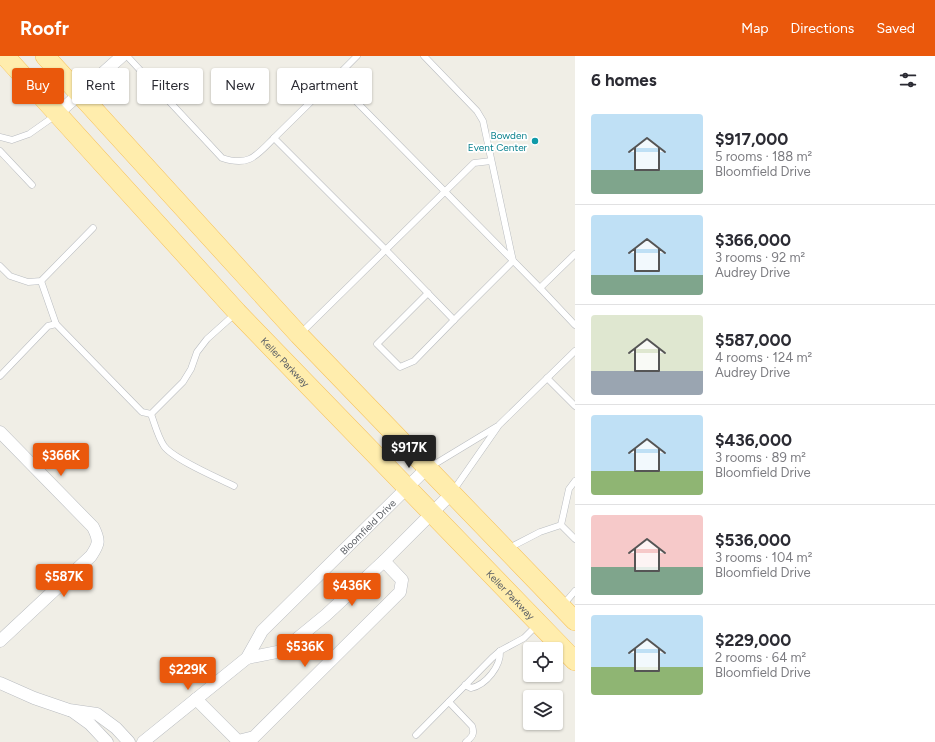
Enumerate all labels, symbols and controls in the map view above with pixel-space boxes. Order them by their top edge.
text: Roofr [20,17,69,40]
text: Map [741,20,769,37]
text: Directions [791,20,854,37]
text: Saved [876,20,915,37]
chip: Buy [12,68,64,104]
chip: Rent [72,68,129,104]
chip: Filters [137,68,203,104]
chip: New [211,68,269,104]
chip: Apartment [277,68,372,104]
icon: filters [897,69,919,91]
text: 6 homes [591,70,657,90]
place label: Bowden Event Center [468,129,528,154]
text: $917,000 [715,129,788,149]
icon: home [623,130,671,178]
marker: Bowden Event Center [530,136,540,146]
text: 5 rooms · 188 m² [715,149,812,164]
text: Bloomfield Drive [715,164,811,179]
text: $366,000 [715,230,791,250]
icon: home [623,231,671,279]
text: 3 rooms · 92 m² [715,250,805,265]
text: Audrey Drive [715,265,790,280]
text: $587,000 [715,330,792,350]
icon: home [623,331,671,379]
street label: Keller Parkway [258,334,313,390]
text: 4 rooms · 124 m² [715,350,812,365]
text: Audrey Drive [715,365,790,380]
text: $436,000 [715,430,792,450]
icon: home [623,431,671,479]
pin: $917K [381,435,437,469]
text: $917K [391,440,427,455]
pin: $366K [33,443,89,477]
text: $366K [42,448,80,463]
text: 3 rooms · 89 m² [715,450,806,465]
text: Bloomfield Drive [715,465,811,480]
street label: Bloomfield Drive [337,496,399,557]
text: $536,000 [715,530,791,550]
icon: home [623,531,671,579]
text: 3 rooms · 104 m² [715,550,812,565]
pin: $587K [36,564,92,598]
text: Bloomfield Drive [715,565,811,580]
street label: Keller Parkway [484,567,538,623]
text: $587K [45,569,83,584]
pin: $436K [324,573,380,607]
text: $436K [333,578,371,593]
text: $229,000 [715,630,791,650]
icon: home [623,631,671,679]
pin: $536K [277,634,333,668]
text: $536K [286,639,324,654]
map controls [523,642,563,730]
button: locate [523,642,563,682]
text: 2 rooms · 64 m² [715,650,806,665]
pin: $229K [160,657,216,691]
text: $229K [169,662,207,677]
text: Bloomfield Drive [715,665,811,680]
button: layers [523,690,563,730]

